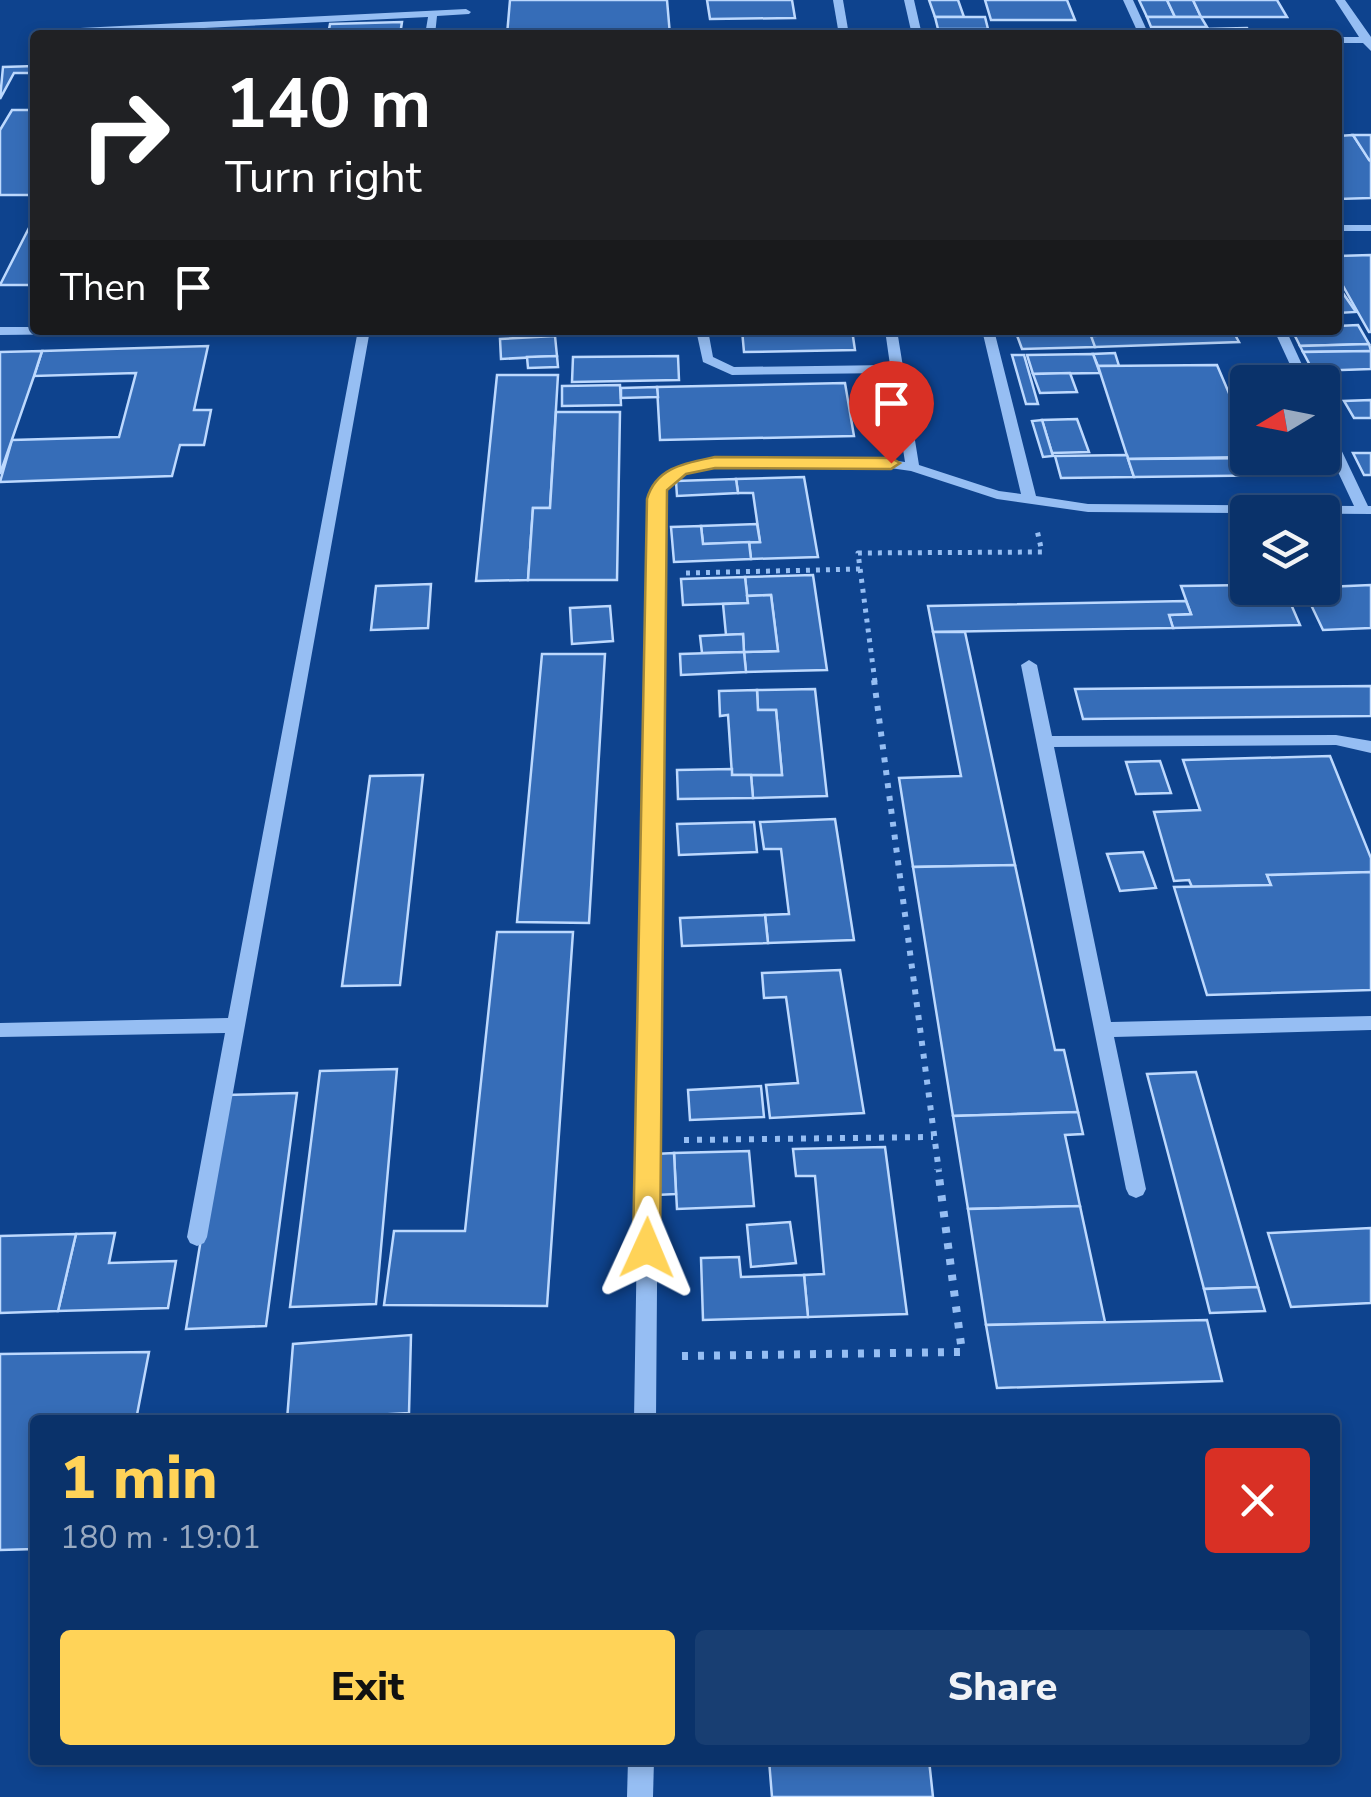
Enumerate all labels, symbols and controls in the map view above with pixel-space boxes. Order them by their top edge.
text: 140 m [225,56,431,152]
icon: right [60,70,190,200]
text: Turn right [225,147,422,208]
icon: arrive [166,260,221,315]
text: Then [60,262,146,313]
pin [849,361,934,464]
north arrow [1230,365,1340,475]
map controls [1230,365,1340,605]
icon: arrive [864,376,919,431]
button: layers [1230,495,1340,605]
position arrow [595,1196,699,1300]
text: 1 min [60,1437,218,1519]
button: close [1205,1448,1310,1553]
text: 180 m · 19:01 [60,1516,261,1559]
button: Exit [60,1630,675,1745]
button: Share [695,1630,1310,1745]

